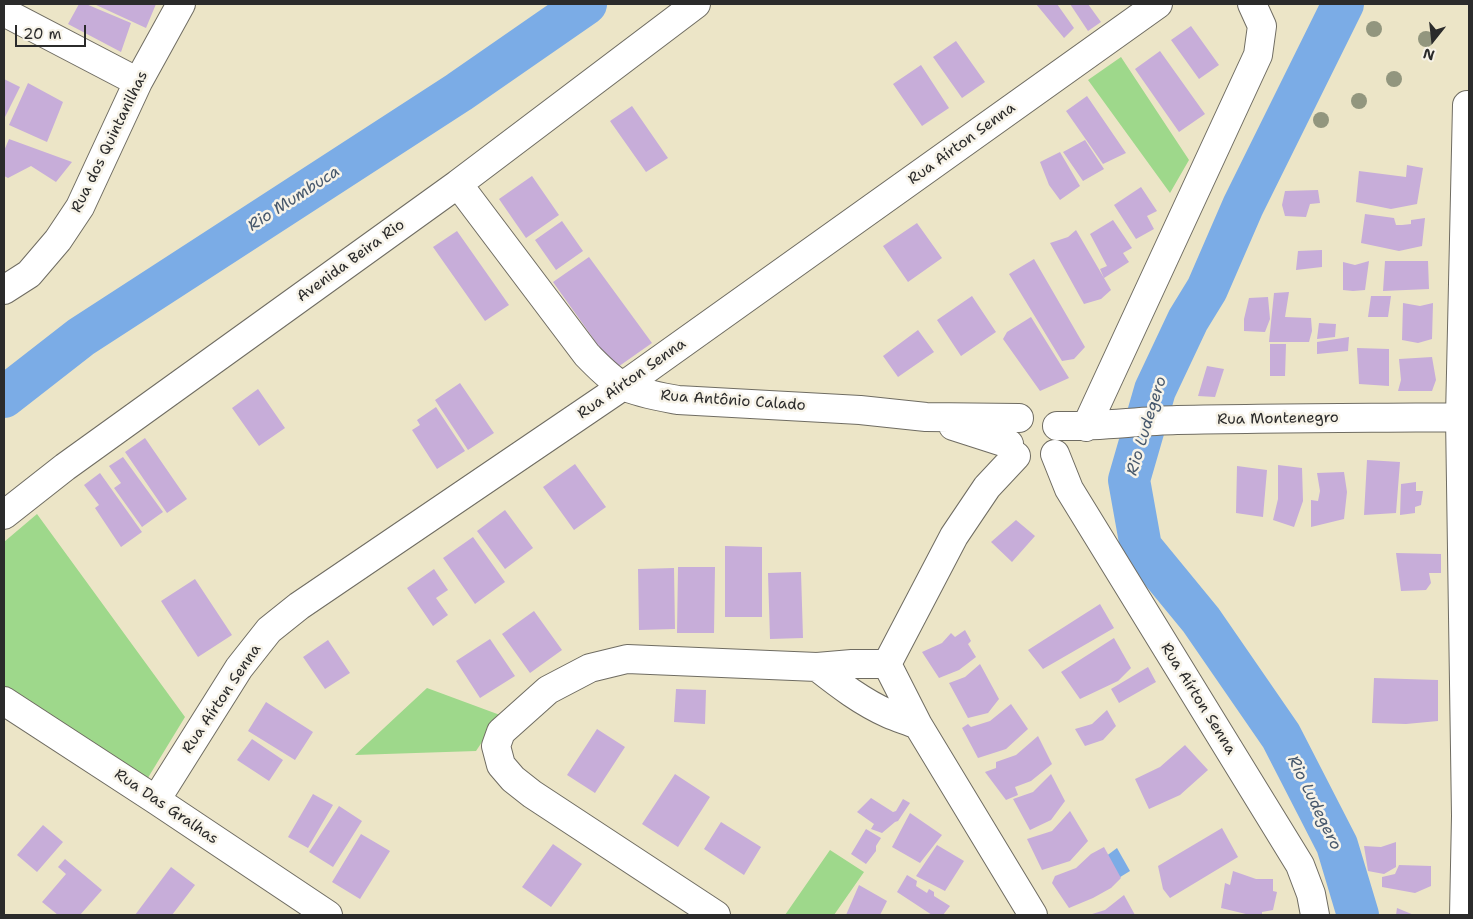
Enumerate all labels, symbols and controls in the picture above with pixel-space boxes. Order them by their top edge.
scale bar [18,15,89,47]
north arrow [1408,15,1458,65]
text: 20 m [23,24,62,44]
text: N [1421,44,1437,65]
street label: Rua dos Quintanilhas [68,68,152,216]
street label: Rua Aírton Senna [905,99,1019,189]
water label: Rio Mumbuca [244,162,344,236]
street label: Avenida Beira Rio [294,216,408,306]
street label: Rua Aírton Senna [574,335,690,423]
water label: Rio Ludegero [1123,374,1171,478]
street label: Rua Antônio Calado [660,387,806,415]
street label: Rua Montenegro [1217,409,1339,429]
street label: Rua Aírton Senna [1156,640,1240,758]
street label: Rua Aírton Senna [179,641,265,757]
water label: Rio Ludegero [1283,753,1345,853]
street label: Rua Das Gralhas [111,766,221,848]

